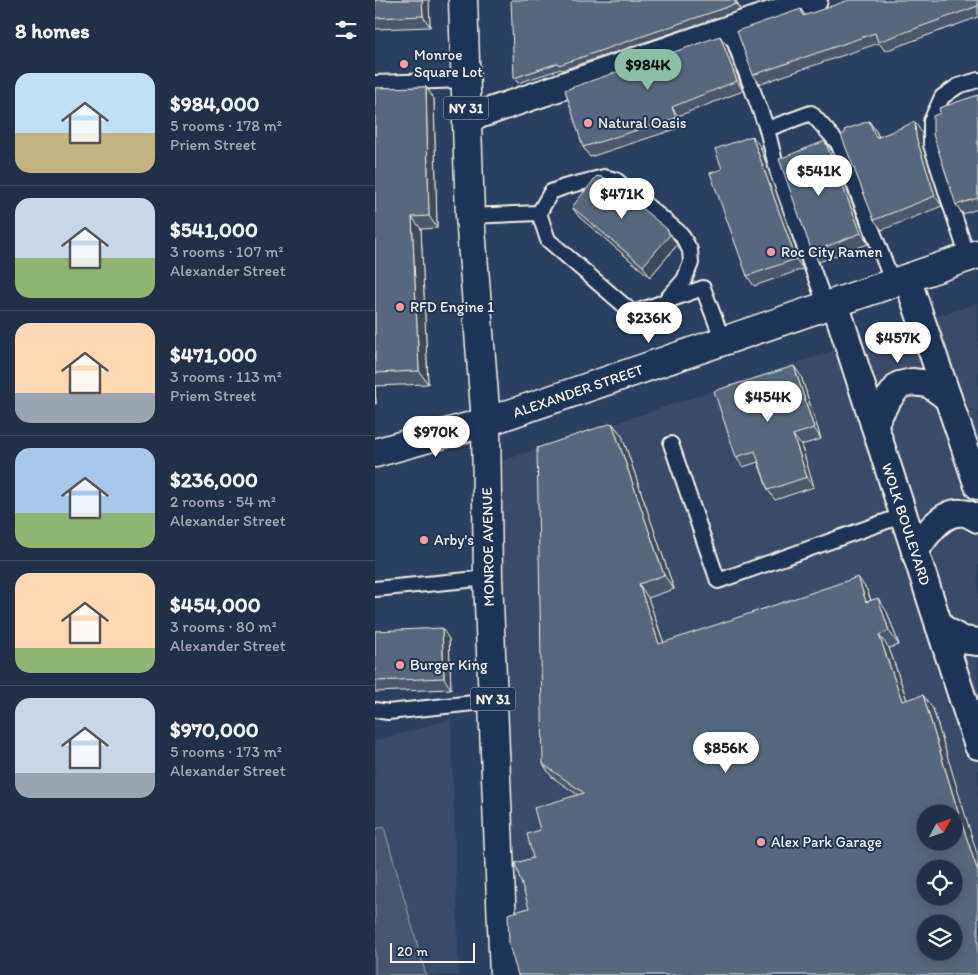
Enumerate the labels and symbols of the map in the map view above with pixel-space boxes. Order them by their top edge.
place label: Monroe Square Lot [414,46,483,81]
pin: $984K [613,48,683,91]
marker: Monroe Square Lot [398,58,410,70]
road number: NY 31 [443,96,489,120]
place label: Natural Oasis [598,114,687,132]
marker: Natural Oasis [582,117,594,129]
pin: $541K [784,154,854,197]
pin: $471K [587,178,657,220]
place label: Roc City Ramen [781,243,882,261]
marker: Roc City Ramen [765,246,777,258]
place label: RFD Engine 1 [410,298,494,316]
marker: RFD Engine 1 [394,301,406,313]
pin: $236K [614,302,684,344]
pin: $457K [863,322,933,364]
street label: ALEXANDER STREET [510,360,646,422]
pin: $454K [733,380,803,423]
pin: $970K [401,416,471,458]
street label: WOLK BOULEVARD [878,461,934,587]
street label: MONROE AVENUE [478,487,498,607]
place label: Arby's [434,531,474,549]
marker: Arby's [418,534,430,546]
place label: Burger King [410,656,488,674]
marker: Burger King [394,659,406,671]
road number: NY 31 [471,688,515,711]
pin: $856K [691,732,761,774]
north arrow [917,805,963,850]
place label: Alex Park Garage [771,833,882,851]
marker: Alex Park Garage [755,836,767,848]
scale bar [390,940,475,963]

